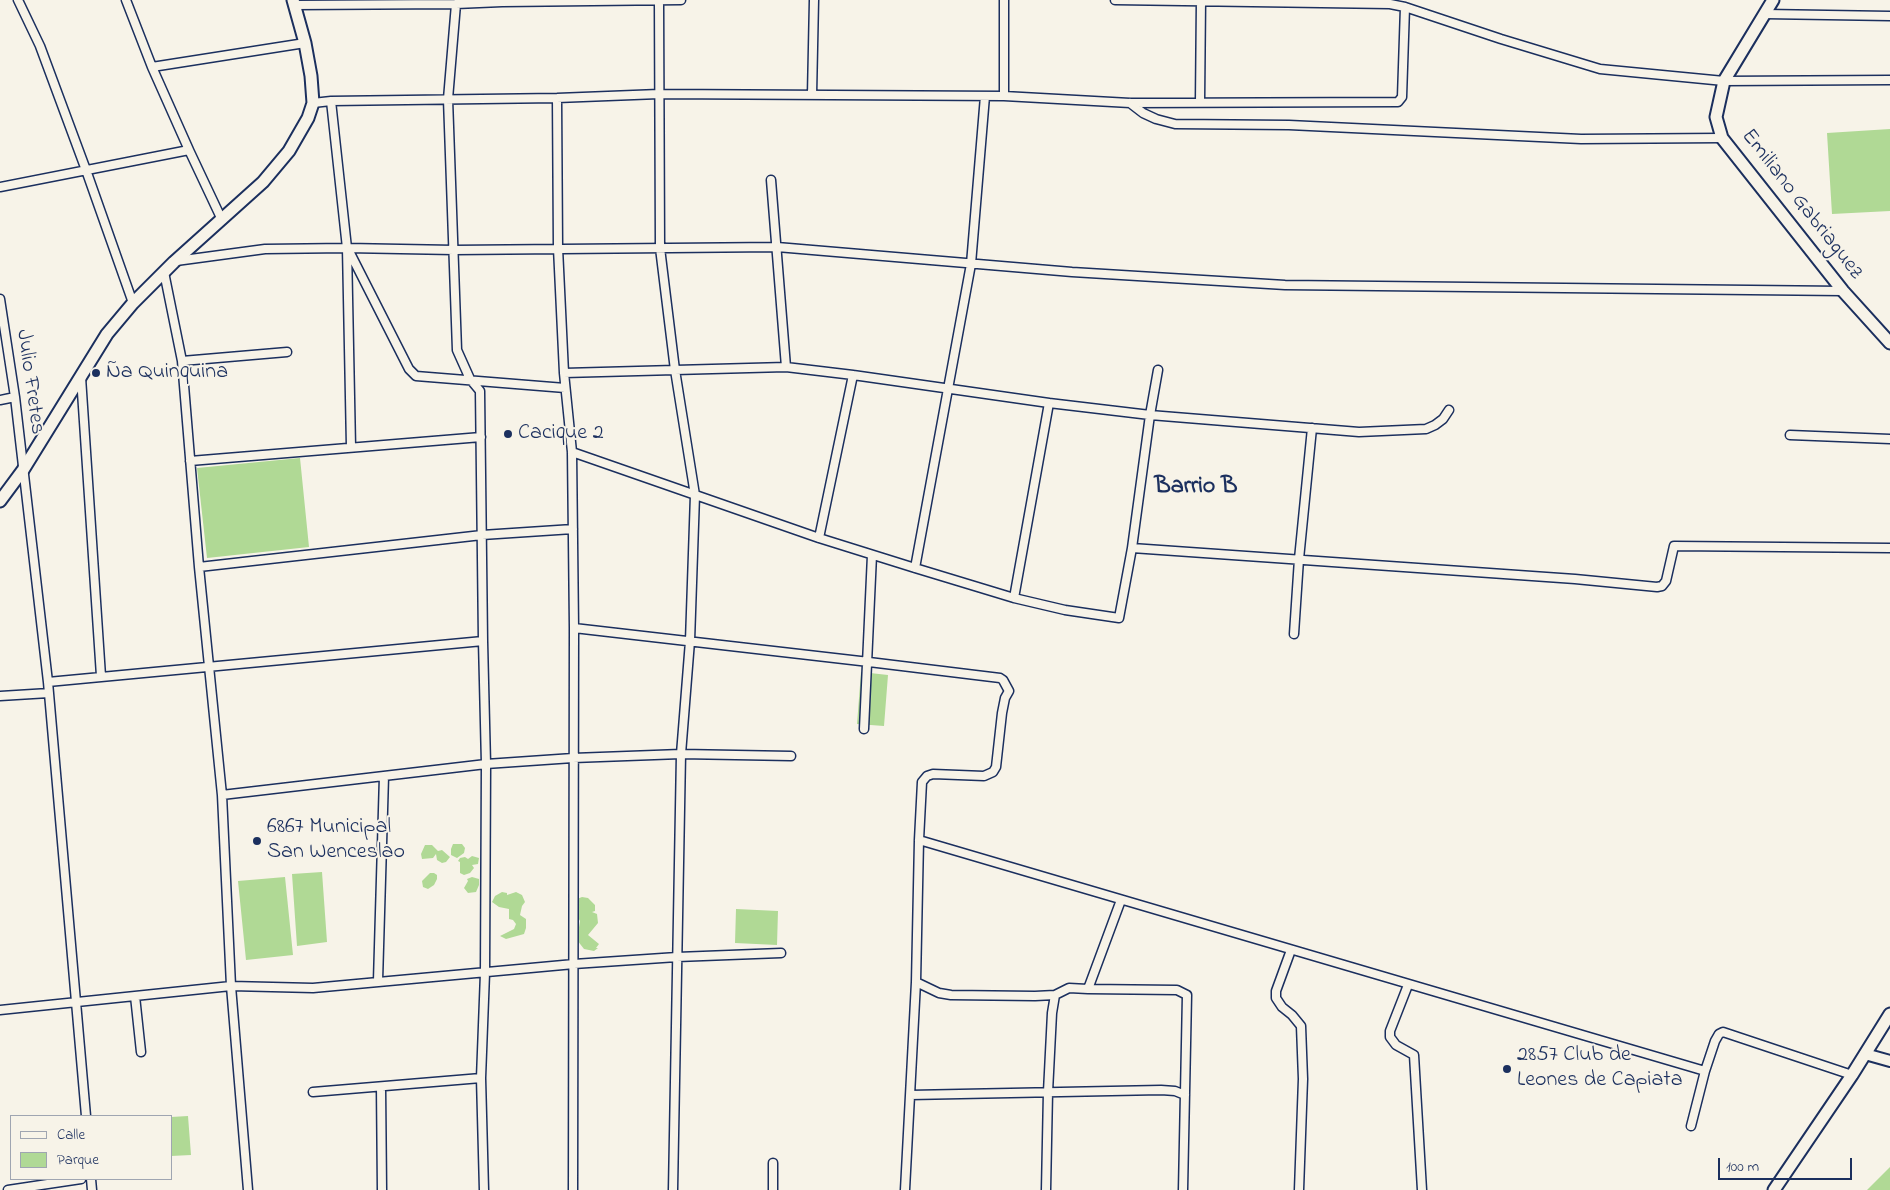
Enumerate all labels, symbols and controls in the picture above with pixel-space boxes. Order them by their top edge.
street label: Emiliano Gabriaguez [1734,125,1868,285]
street label: Julio Fretes [9,328,49,436]
place label: Ña Quinquina [106,360,228,386]
marker: Ña Quinquina [90,367,102,379]
place label: Cacique 2 [518,421,604,447]
marker: Cacique 2 [502,428,514,440]
district label: Barrio B [1155,474,1237,502]
place label: 6867 Municipal San Wenceslao [267,815,405,866]
marker: 6867 Municipal San Wenceslao [251,835,263,847]
place label: 2857 Club de Leones de Capiata [1517,1043,1683,1094]
marker: 2857 Club de Leones de Capiata [1501,1063,1513,1075]
legend [10,1115,172,1180]
text: Calle [57,1124,85,1146]
scale bar [1720,1148,1854,1180]
text: Parque [57,1149,99,1171]
text: 100 m [1726,1156,1759,1178]

